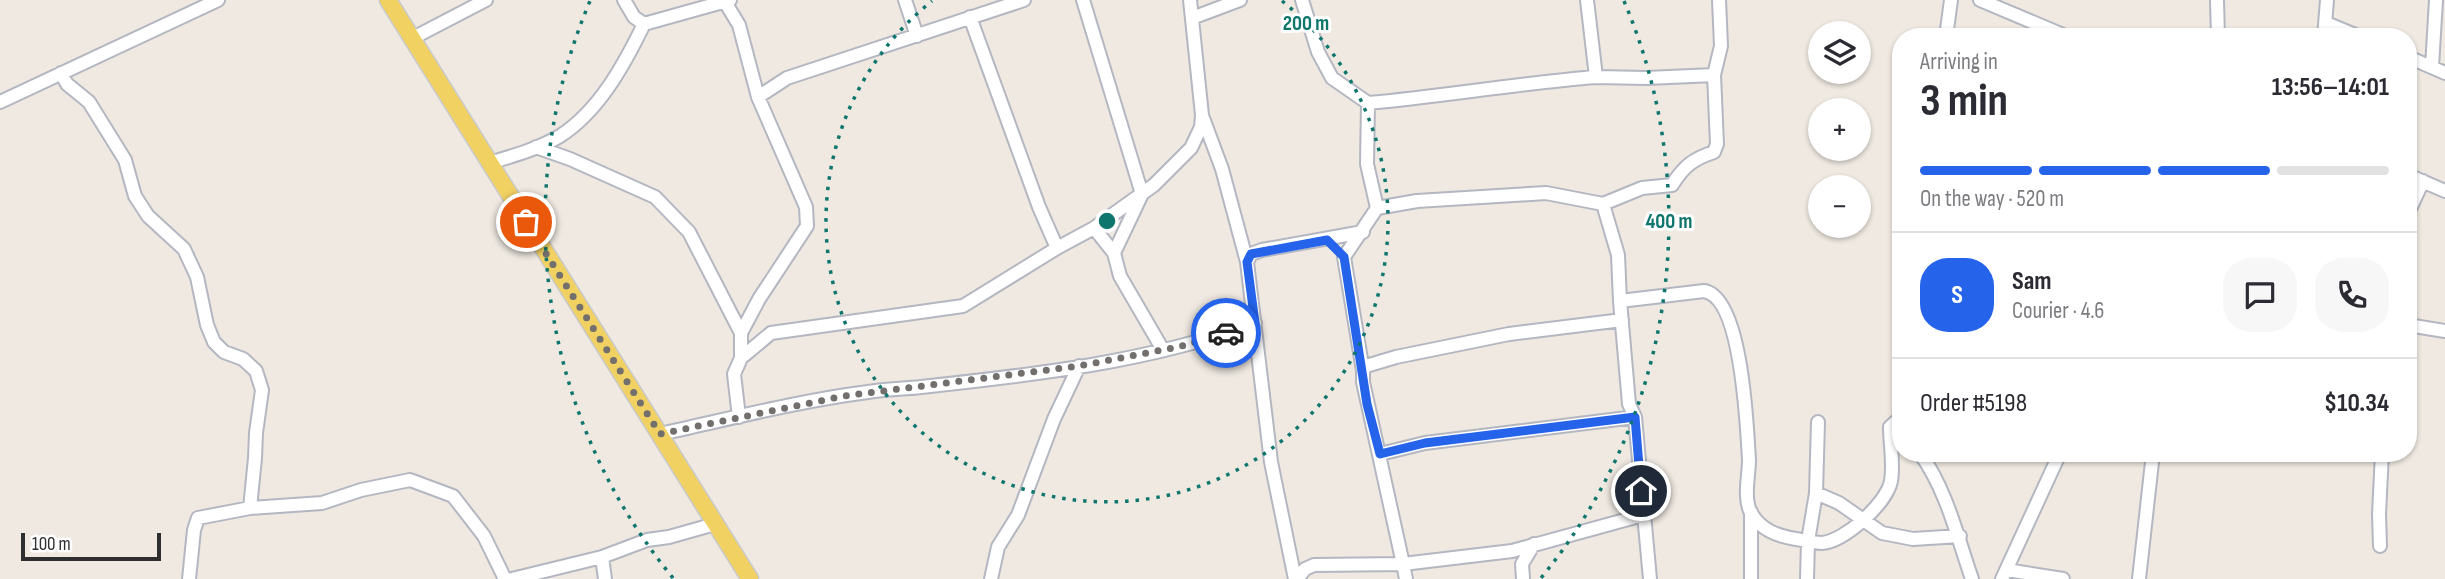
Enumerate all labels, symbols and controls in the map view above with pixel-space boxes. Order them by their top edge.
text: 200 m [1283,11,1329,36]
map controls [1808,21,1871,238]
button: layers [1808,21,1871,84]
text: Arriving in [1920,48,1998,76]
text: 13:56–14:01 [2272,72,2389,103]
text: 3 min [1920,74,2008,129]
button: + [1808,98,1871,161]
button: − [1808,175,1871,238]
text: On the way · 520 m [1920,185,2064,213]
pin [496,192,556,252]
icon: bag [507,203,545,241]
centre of rings [1095,209,1119,233]
text: 400 m [1646,209,1692,234]
button: chat [2223,258,2297,332]
button: phone [2315,258,2389,332]
text: Sam [2012,266,2052,297]
text: S [1951,280,1963,311]
text: Courier · 4.6 [2012,297,2104,325]
courier [1191,298,1261,368]
icon: car [1207,314,1245,352]
text: Order #5198 [1920,388,2027,419]
text: $10.34 [2324,388,2389,419]
pin [1611,461,1671,521]
icon: home [1622,472,1660,510]
scale bar [21,530,161,562]
text: 100 m [32,533,71,556]

